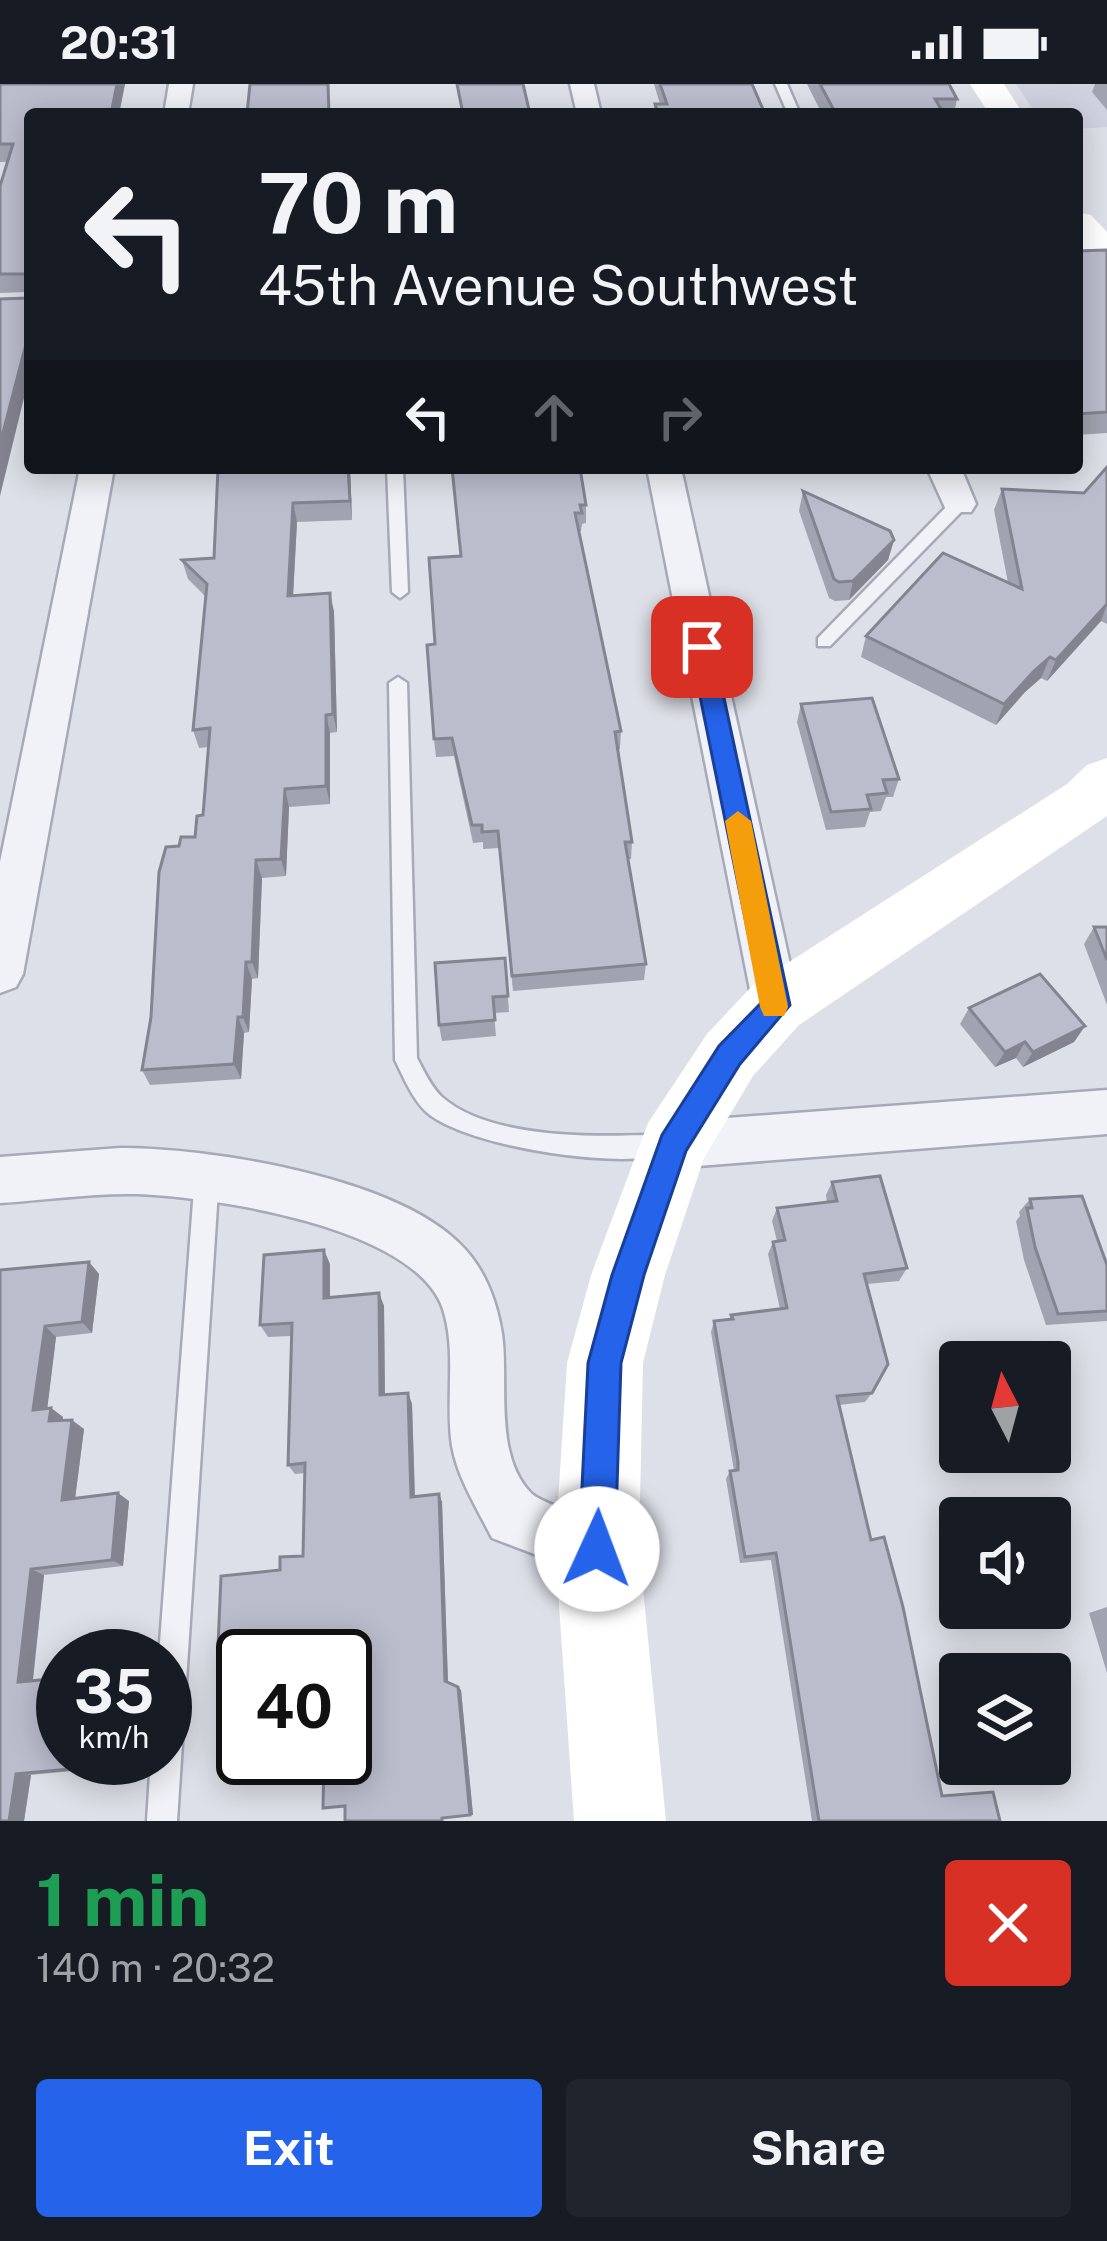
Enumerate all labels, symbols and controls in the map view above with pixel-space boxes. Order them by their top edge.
text: 20:31 [60,16,179,69]
text: 70 m [258,153,458,252]
icon: left [60,156,216,312]
text: 45th Avenue Southwest [258,254,858,317]
icon: left [395,384,461,450]
icon: ahead [521,384,587,450]
icon: right [647,384,713,450]
pin [651,596,753,698]
icon: arrive [669,614,735,680]
north arrow [939,1341,1071,1473]
map controls [939,1341,1071,1785]
position arrow [534,1486,660,1612]
button: sound [939,1497,1071,1629]
speed limit sign: 40 [216,1629,372,1785]
button: layers [939,1653,1071,1785]
text: 35 [74,1656,154,1727]
text: km/h [79,1719,149,1755]
text: 1 min [36,1858,210,1942]
button: close [945,1860,1071,1986]
text: 140 m · 20:32 [36,1945,275,1991]
button: Exit [36,2079,542,2217]
button: Share [566,2079,1071,2217]

